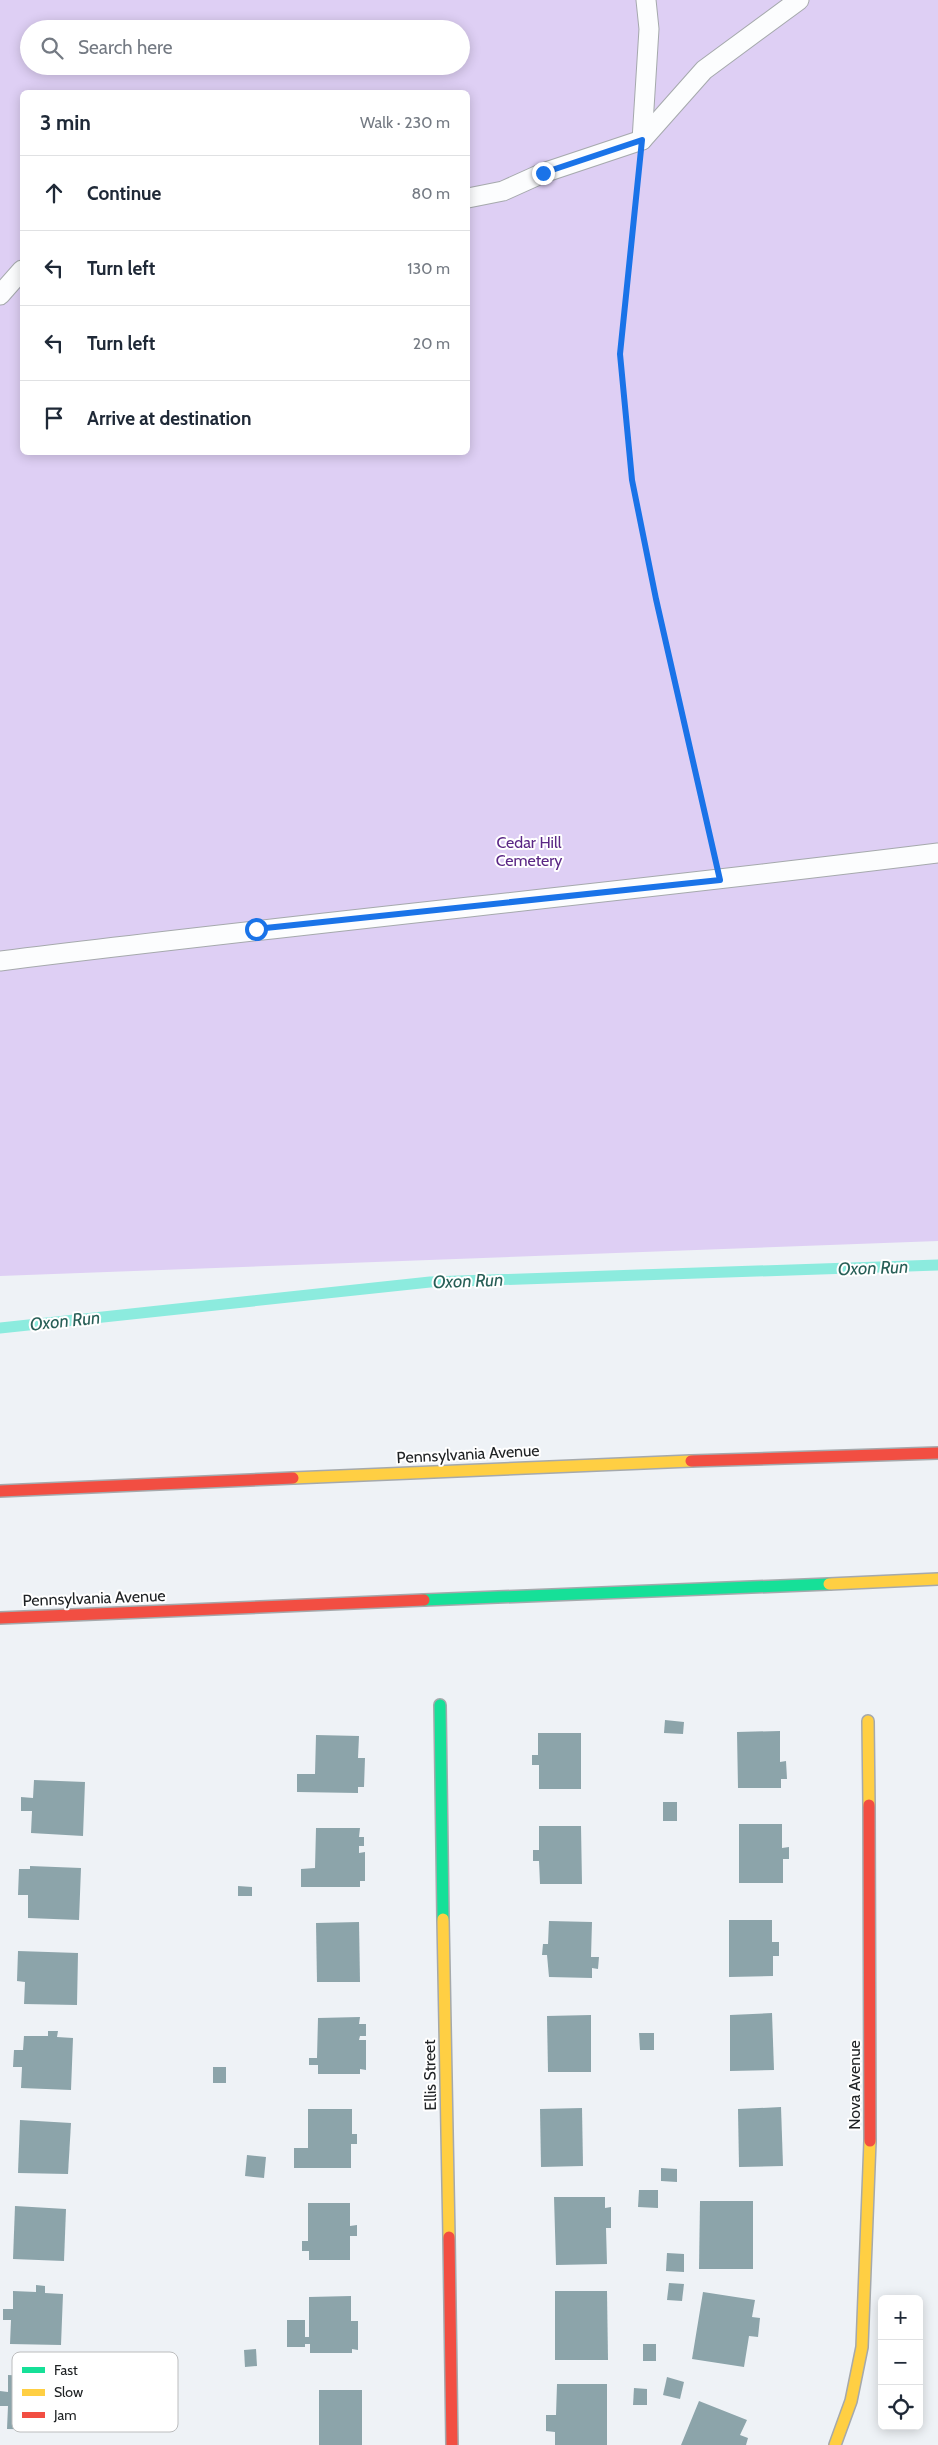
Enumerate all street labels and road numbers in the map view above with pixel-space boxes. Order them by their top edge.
street label: Pennsylvania Avenue [396,1441,540,1467]
street label: Pennsylvania Avenue [22,1586,166,1610]
street label: Ellis Street [420,2039,440,2111]
street label: Nova Avenue [845,2040,864,2130]

